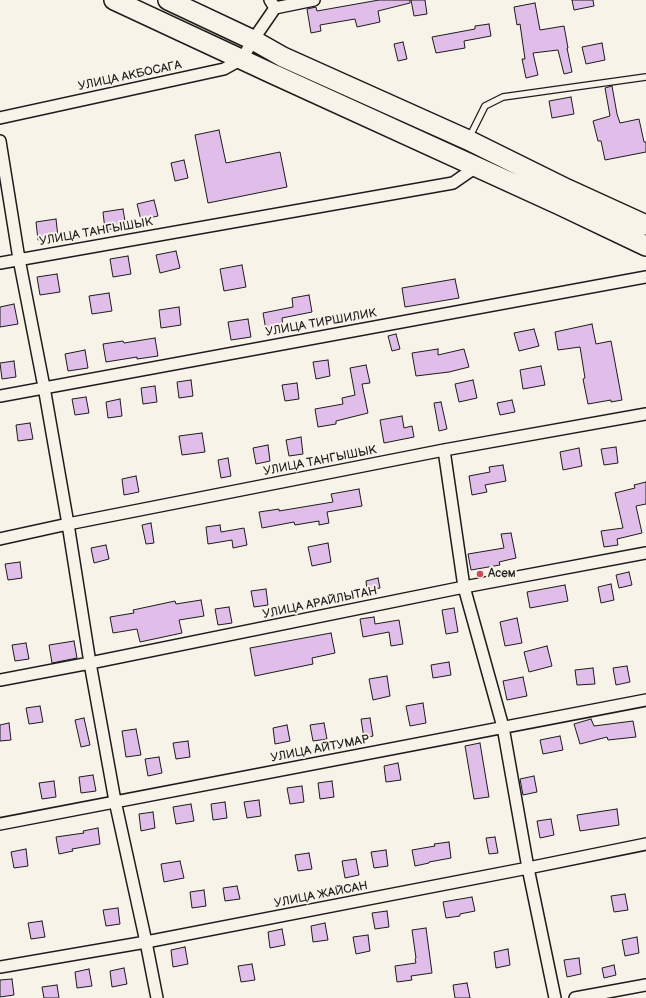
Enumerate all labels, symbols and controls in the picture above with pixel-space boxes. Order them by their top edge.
street label: УЛИЦА АКБОСАГА [77,58,183,94]
street label: УЛИЦА ТАНГЫШЫК [38,215,154,249]
street label: УЛИЦА ТИРШИЛИК [264,306,378,340]
street label: УЛИЦА ТАНГЫШЫК [262,443,378,479]
place label: Асем [488,567,516,581]
marker: Асем [475,569,485,579]
street label: УЛИЦА АРАЙЛЫТАН [261,584,379,622]
street label: УЛИЦА АЙТУМАР [270,732,370,766]
street label: УЛИЦА ЖАЙСАН [273,879,369,911]

